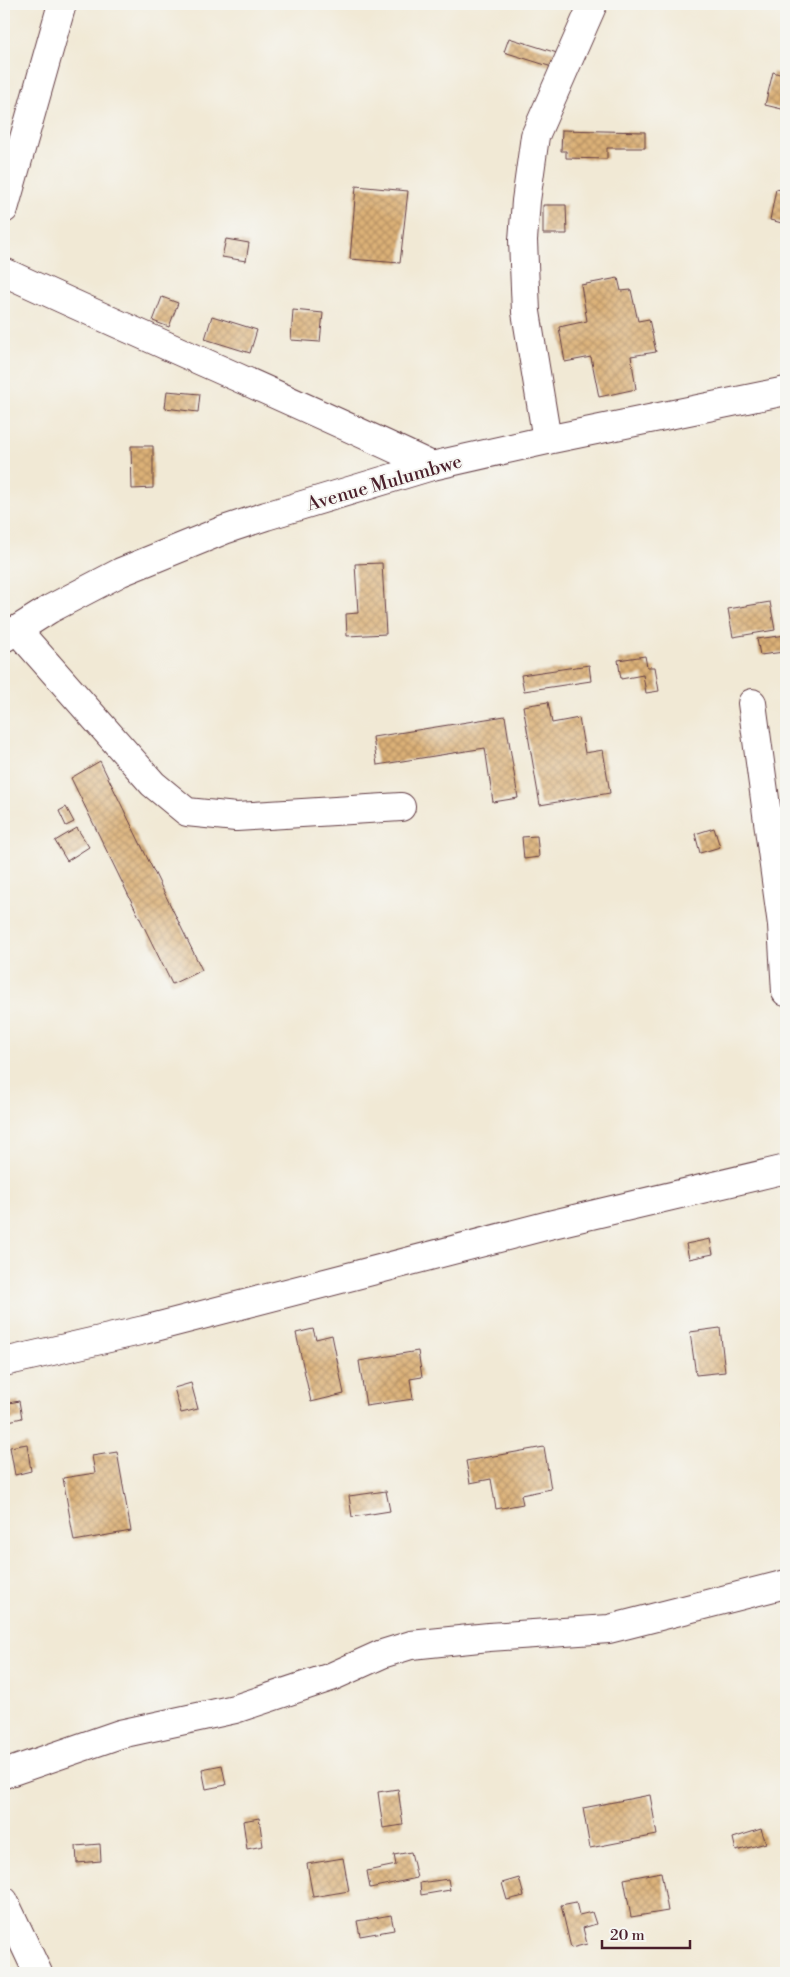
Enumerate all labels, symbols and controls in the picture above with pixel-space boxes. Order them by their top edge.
street label: Avenue Mulumbwe [303,449,465,517]
scale bar [602,1917,690,1949]
text: 20 m [610,1926,645,1945]

